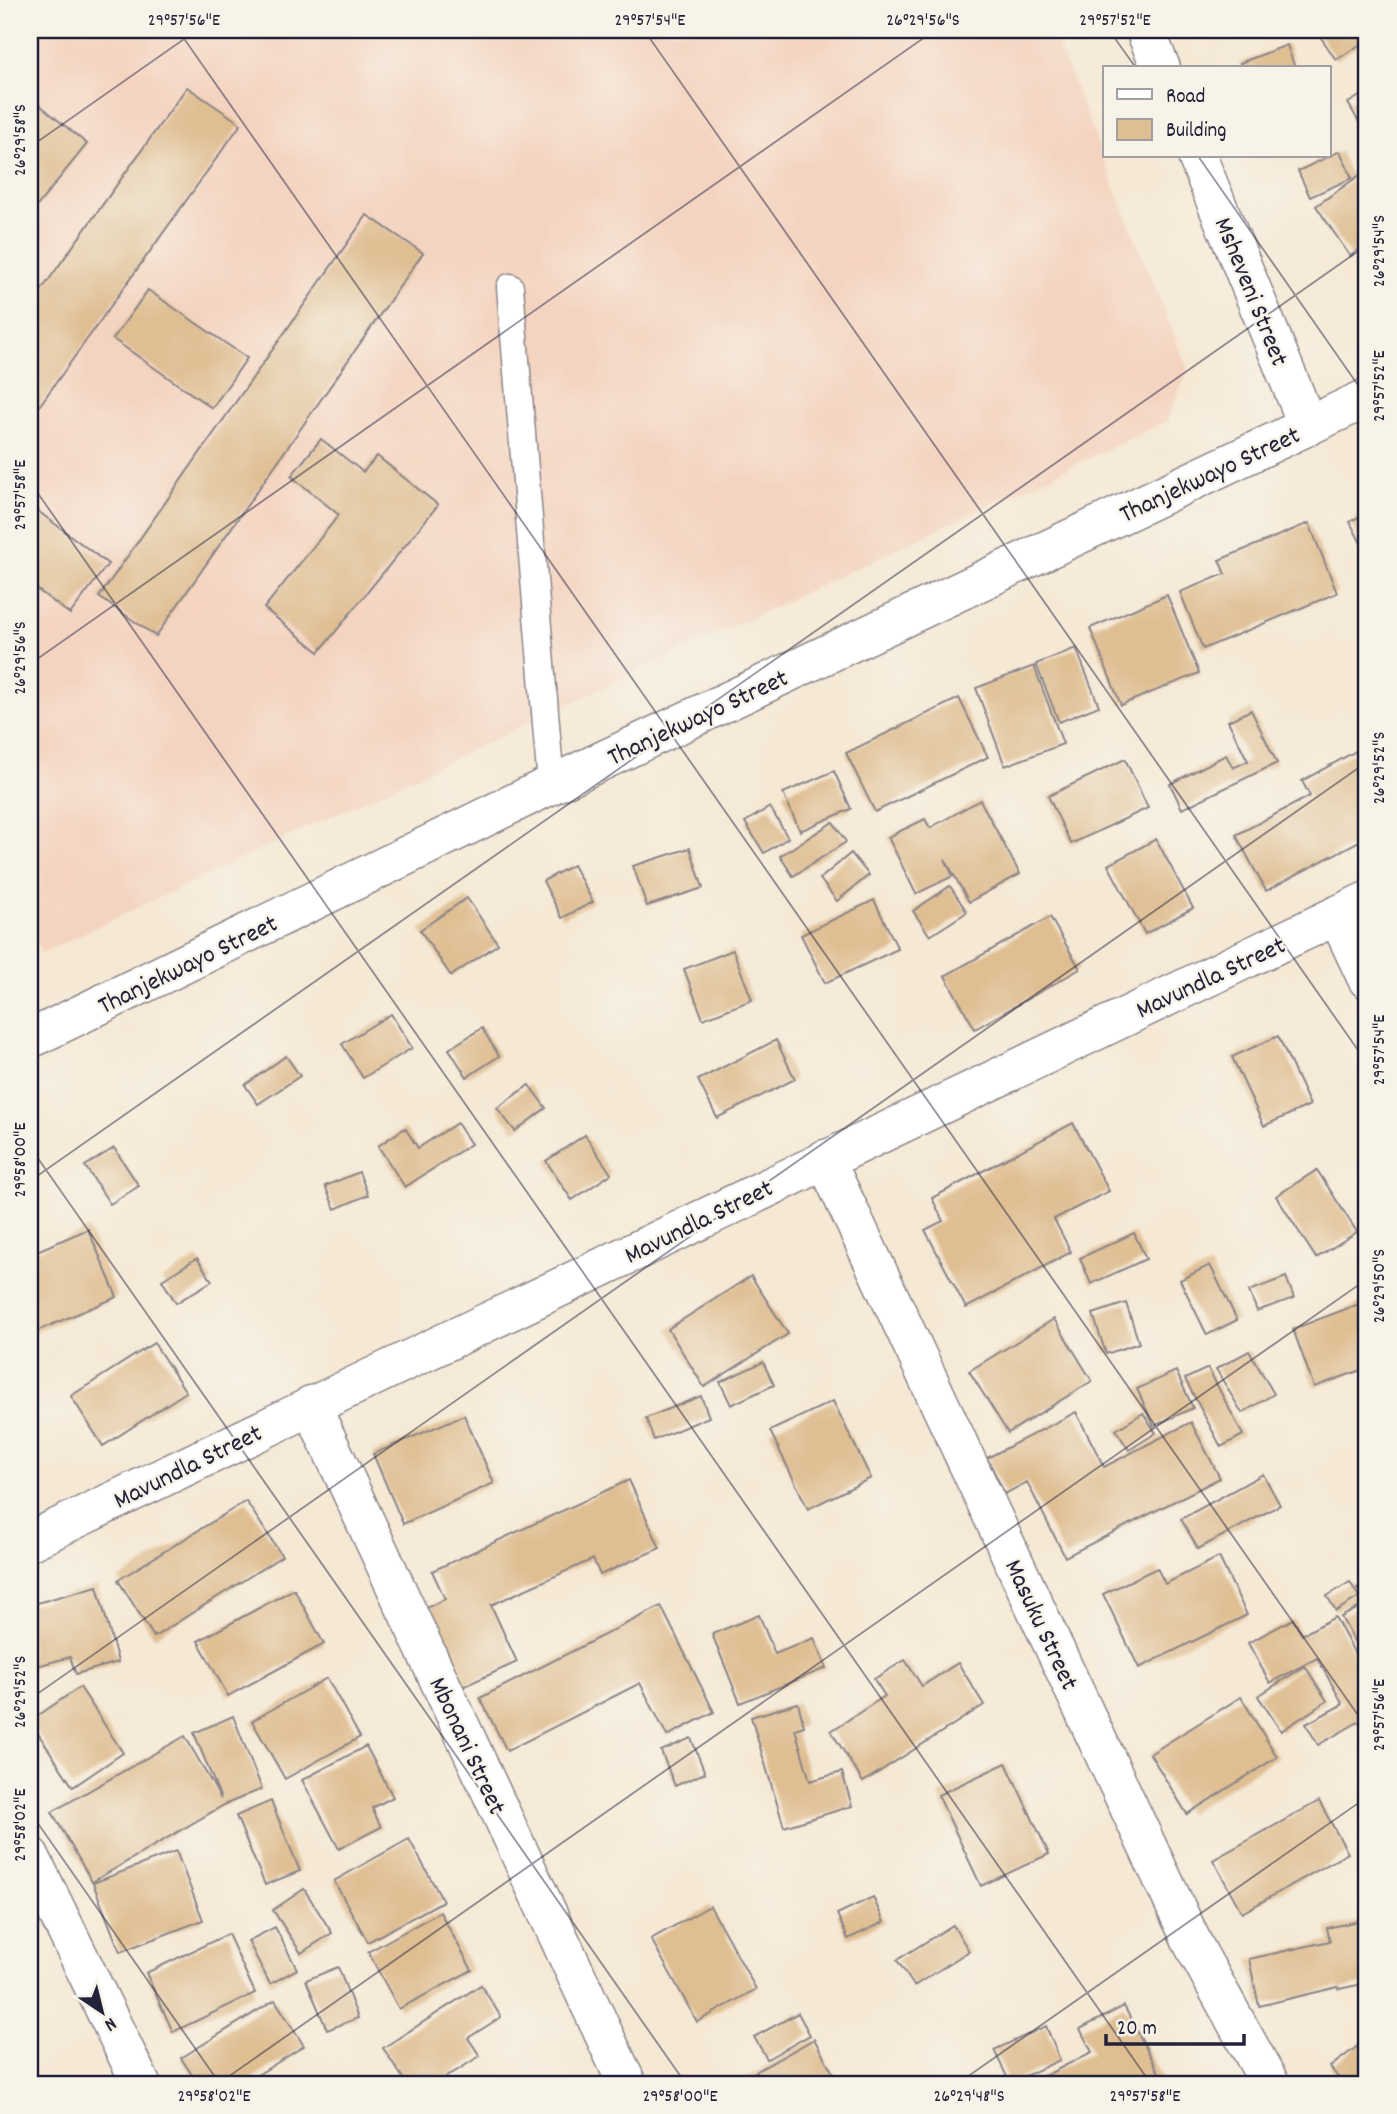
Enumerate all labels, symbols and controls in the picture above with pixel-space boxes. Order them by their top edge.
text: 29°57'56"E [148,9,220,34]
text: 29°57'54"E [614,9,686,34]
text: 26°29'56"S [886,9,960,34]
text: 29°57'52"E [1079,9,1151,34]
legend [1103,66,1330,158]
text: Road [1166,83,1205,113]
text: 26°29'58"S [9,104,34,176]
text: Building [1166,117,1226,147]
street label: Msheveni Street [1203,212,1297,373]
text: 26°29'54"S [1368,215,1393,287]
text: 29°57'52"E [1368,350,1393,422]
street label: Thanjekwayo Street [1114,418,1307,534]
text: 29°57'58"E [9,460,34,530]
text: 26°29'56"S [9,621,34,695]
street label: Thanjekwayo Street [602,661,795,777]
text: 26°29'52"S [1368,732,1393,804]
street label: Thanjekwayo Street [93,906,285,1026]
street label: Mavundla Street [1131,928,1293,1030]
text: 29°57'54"E [1368,1014,1393,1086]
text: 29°58'00"E [9,1122,34,1198]
street label: Mavundla Street [619,1171,780,1275]
text: 26°29'50"S [1368,1249,1393,1323]
street label: Mavundla Street [108,1416,269,1520]
street label: Masuku Street [993,1554,1086,1697]
text: 26°29'52"S [9,1656,34,1728]
street label: Mbonani Street [418,1672,514,1822]
text: 29°57'56"E [1368,1679,1393,1751]
text: 29°58'02"E [9,1788,34,1862]
north arrow [66,1978,136,2048]
scale bar [1106,2002,1245,2046]
text: N [98,2009,121,2037]
text: 20 m [1117,2015,1157,2045]
text: 29°58'02"E [177,2085,251,2110]
text: 29°58'00"E [642,2085,718,2110]
text: 26°29'48"S [933,2085,1005,2110]
text: 29°57'58"E [1110,2085,1180,2110]

